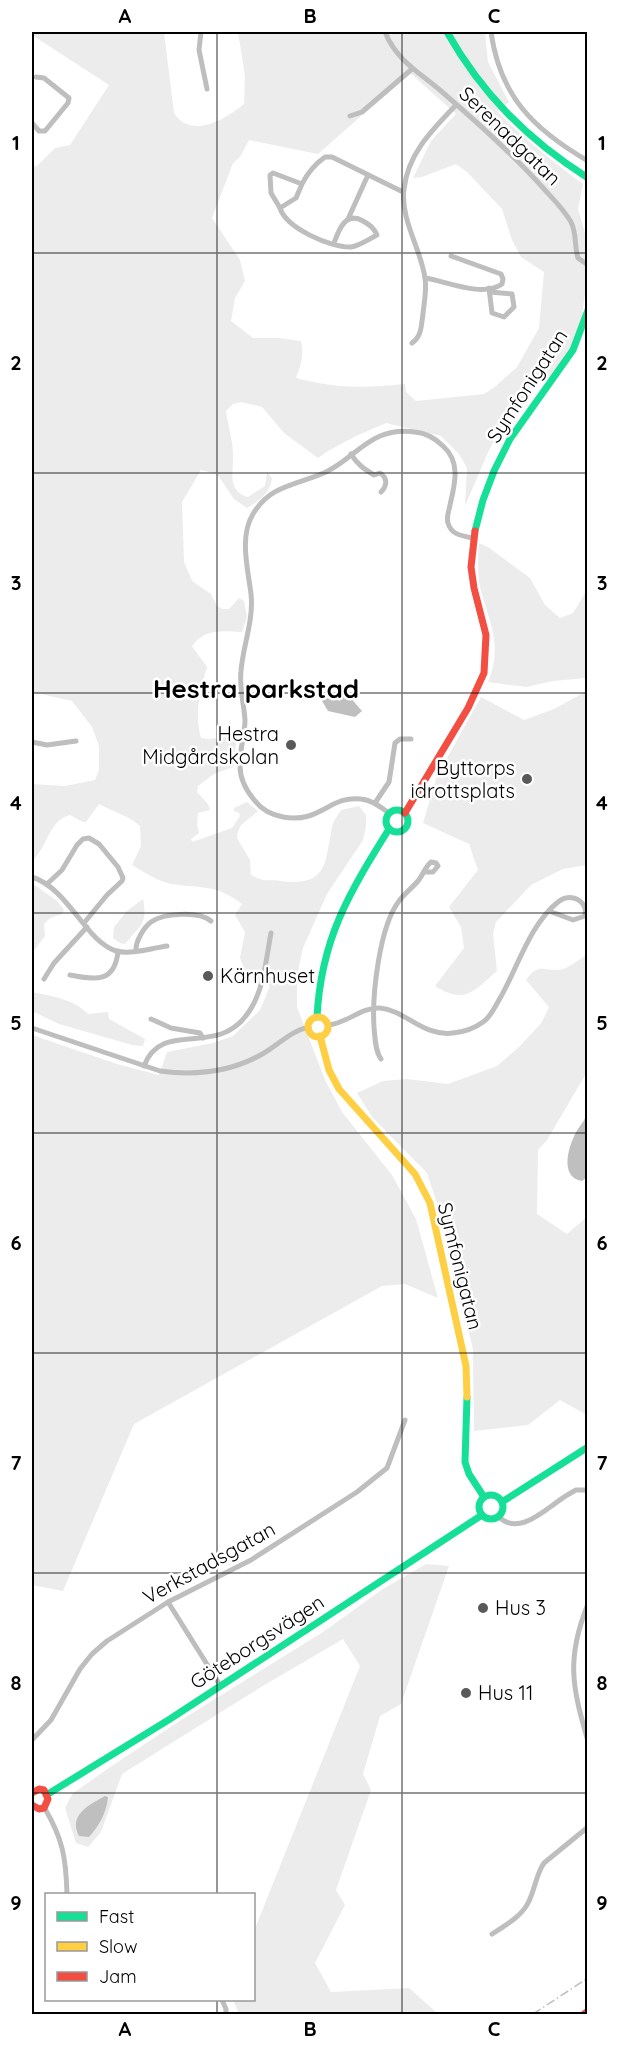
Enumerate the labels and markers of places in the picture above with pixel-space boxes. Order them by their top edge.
place label: Hestra Midgårdskolan [142,721,279,769]
marker: Hestra Midgårdskolan [284,738,298,752]
place label: Byttorps idrottsplats [411,755,515,803]
marker: Byttorps idrottsplats [520,772,534,786]
place label: Kärnhuset [220,963,315,988]
marker: Kärnhuset [201,969,215,983]
place label: Hus 3 [495,1595,546,1620]
marker: Hus 3 [476,1601,490,1615]
place label: Hus 11 [478,1680,533,1705]
marker: Hus 11 [459,1686,473,1700]

